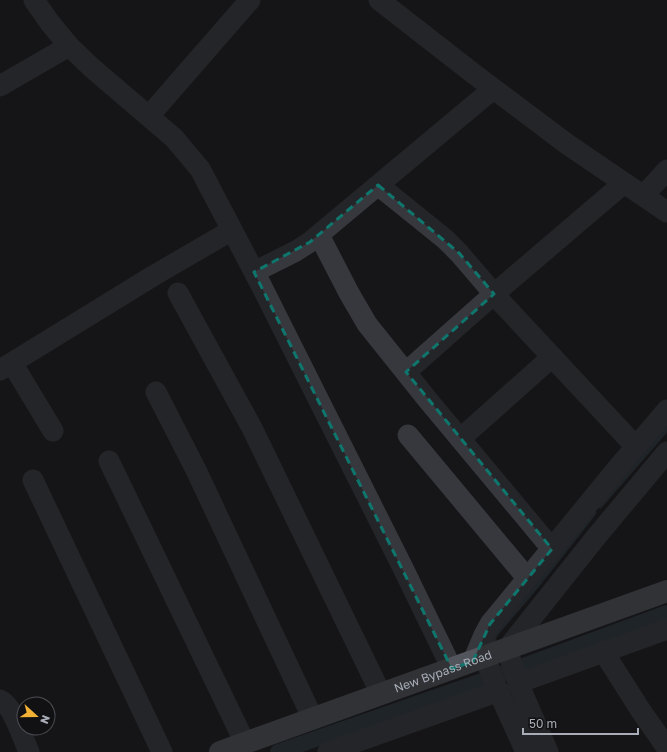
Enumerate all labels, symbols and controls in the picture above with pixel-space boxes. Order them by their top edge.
street label: New Bypass Road [392,647,494,696]
north arrow [16,696,56,736]
scale bar [523,710,638,736]
text: N [38,714,53,726]
text: 50 m [529,716,557,731]

